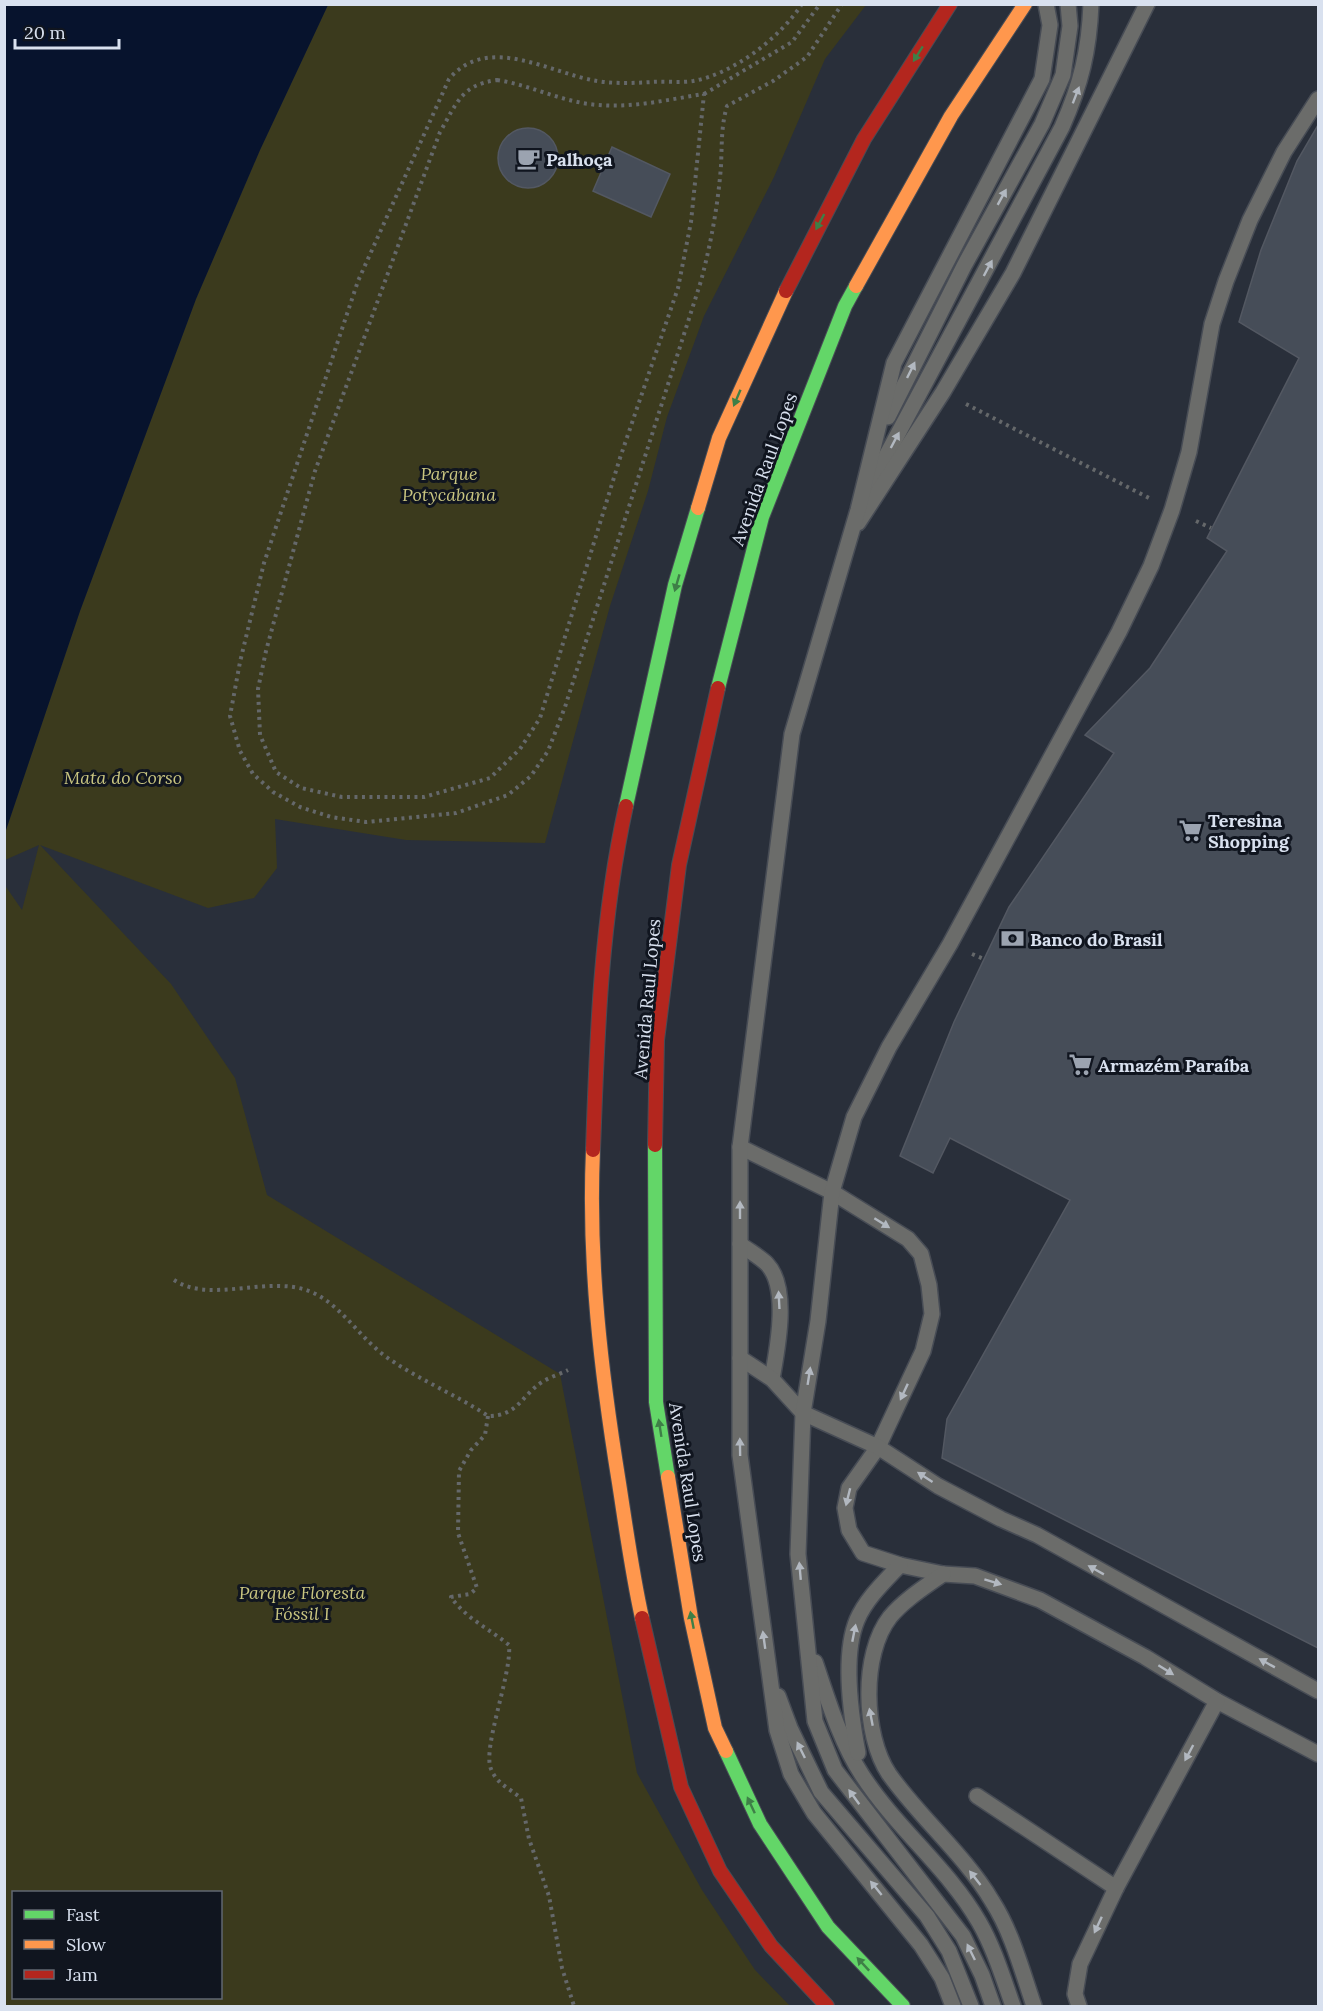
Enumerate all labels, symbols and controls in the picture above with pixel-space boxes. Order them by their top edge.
scale bar [15,12,118,50]
text: 20 m [24,21,66,44]
one-way arrow [913,45,924,62]
one-way arrow [1072,85,1082,103]
cafe icon: Palhoça [515,146,541,172]
place label: Palhoça [546,148,613,171]
one-way arrow [997,188,1007,205]
one-way arrow [816,213,826,231]
one-way arrow [983,259,993,276]
one-way arrow [907,361,916,378]
street label: Avenida Raul Lopes [725,389,802,550]
one-way arrow [732,389,741,407]
one-way arrow [890,431,900,448]
park label: Parque Potycabana [402,462,496,506]
one-way arrow [671,574,681,592]
park label: Mata do Corso [64,766,182,789]
place label: Teresina Shopping [1208,809,1290,853]
supermarket icon: Teresina Shopping [1177,817,1203,843]
street label: Avenida Raul Lopes [628,918,665,1081]
bank icon: Banco do Brasil [999,926,1025,952]
place label: Banco do Brasil [1030,928,1163,951]
supermarket icon: Armazém Paraíba [1067,1052,1093,1078]
place label: Armazém Paraíba [1098,1054,1250,1077]
one-way arrow [735,1200,745,1219]
one-way arrow [874,1217,890,1228]
one-way arrow [774,1291,783,1310]
one-way arrow [805,1367,814,1386]
one-way arrow [899,1384,909,1402]
street label: Avenida Raul Lopes [664,1400,712,1563]
one-way arrow [656,1418,665,1437]
one-way arrow [735,1437,745,1456]
one-way arrow [917,1472,933,1483]
one-way arrow [843,1488,853,1506]
one-way arrow [795,1561,805,1580]
one-way arrow [1087,1565,1104,1575]
one-way arrow [984,1578,1002,1587]
park label: Parque Floresta Fóssil I [239,1581,365,1625]
one-way arrow [687,1611,696,1630]
one-way arrow [850,1623,859,1642]
one-way arrow [760,1631,769,1650]
one-way arrow [1258,1658,1275,1668]
one-way arrow [1158,1665,1174,1676]
one-way arrow [866,1707,875,1726]
one-way arrow [796,1742,806,1759]
one-way arrow [1184,1744,1194,1762]
one-way arrow [848,1789,860,1805]
one-way arrow [747,1797,756,1814]
one-way arrow [968,1870,981,1886]
one-way arrow [869,1880,882,1896]
legend [12,1891,222,1999]
text: Fast [66,1903,100,1926]
one-way arrow [1093,1917,1102,1934]
text: Slow [66,1933,106,1956]
one-way arrow [966,1944,975,1961]
one-way arrow [856,1957,870,1971]
text: Jam [65,1963,98,1986]

